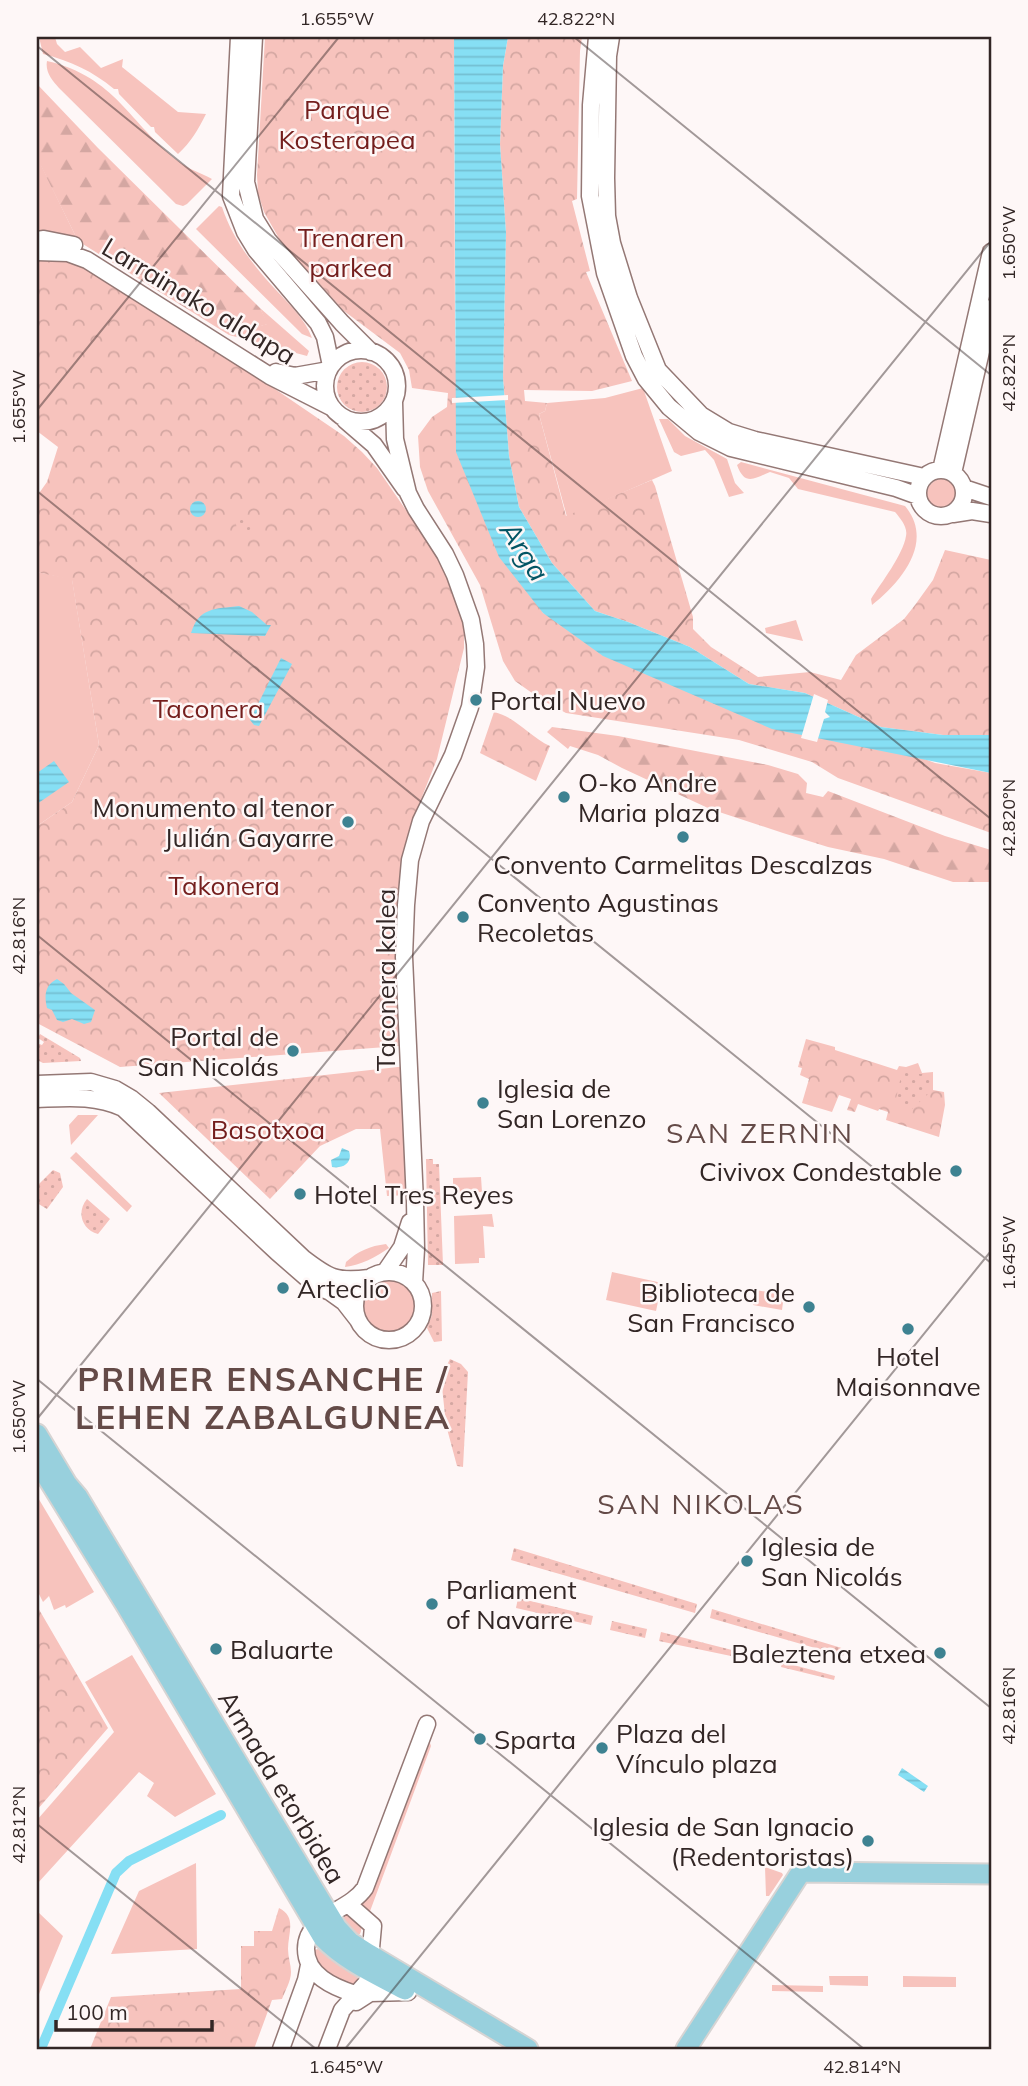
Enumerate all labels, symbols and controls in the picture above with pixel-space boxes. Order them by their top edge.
text: 1.655°W [300,7,374,30]
text: 42.822°N [537,7,615,30]
park label: Parque Kosterapea [278,93,416,156]
text: 1.650°W [997,206,1020,280]
park label: Trenaren parkea [298,221,404,284]
street label: Larrainako aldapa [96,230,302,372]
text: 42.822°N [997,334,1020,412]
text: 1.655°W [7,370,30,444]
water label: Arga [492,514,557,587]
place label: Portal Nuevo [490,684,646,717]
park label: Taconera [152,692,264,725]
marker: Portal Nuevo [468,692,484,708]
place label: O-ko Andre Maria plaza [578,766,720,829]
text: 42.820°N [997,779,1020,857]
marker: O-ko Andre Maria plaza [556,789,572,805]
place label: Monumento al tenor Julián Gayarre [93,791,335,854]
marker: Monumento al tenor Julián Gayarre [340,814,356,830]
marker: Convento Carmelitas Descalzas [675,829,691,845]
place label: Convento Carmelitas Descalzas [493,848,873,881]
park label: Takonera [168,869,280,902]
place label: Convento Agustinas Recoletas [477,886,719,949]
street label: Taconera kalea [369,889,402,1071]
text: 42.816°N [7,897,30,975]
marker: Convento Agustinas Recoletas [455,909,471,925]
place label: Portal de San Nicolás [137,1020,279,1083]
marker: Portal de San Nicolás [285,1043,301,1059]
place label: Iglesia de San Lorenzo [497,1072,646,1135]
marker: Iglesia de San Lorenzo [475,1095,491,1111]
park label: Basotxoa [211,1113,325,1146]
district label: SAN ZERNIN [666,1115,854,1150]
place label: Civivox Condestable [699,1155,942,1188]
marker: Civivox Condestable [948,1163,964,1179]
place label: Hotel Tres Reyes [314,1178,514,1211]
marker: Hotel Tres Reyes [292,1186,308,1202]
text: 1.645°W [997,1216,1020,1290]
place label: Arteclio [297,1272,389,1305]
place label: Biblioteca de San Francisco [627,1276,795,1339]
marker: Arteclio [275,1280,291,1296]
marker: Biblioteca de San Francisco [801,1299,817,1315]
marker: Hotel Maisonnave [900,1321,916,1337]
place label: Hotel Maisonnave [835,1340,981,1403]
district label: PRIMER ENSANCHE / LEHEN ZABALGUNEA [75,1358,451,1437]
text: 1.650°W [7,1380,30,1454]
district label: SAN NIKOLAS [597,1486,805,1521]
place label: Iglesia de San Nicolás [761,1530,903,1593]
marker: Iglesia de San Nicolás [739,1553,755,1569]
place label: Parliament of Navarre [446,1573,577,1636]
marker: Parliament of Navarre [424,1596,440,1612]
place label: Baluarte [230,1633,333,1666]
place label: Baleztena etxea [731,1637,926,1670]
marker: Baluarte [208,1641,224,1657]
marker: Baleztena etxea [932,1645,948,1661]
text: 42.816°N [997,1667,1020,1745]
street label: Armada etorbidea [211,1684,353,1890]
place label: Plaza del Vínculo plaza [616,1717,778,1780]
place label: Sparta [494,1723,576,1756]
marker: Sparta [472,1731,488,1747]
marker: Plaza del Vínculo plaza [594,1740,610,1756]
text: 42.812°N [7,1786,30,1864]
place label: Iglesia de San Ignacio (Redentoristas) [592,1810,854,1873]
marker: Iglesia de San Ignacio (Redentoristas) [860,1833,876,1849]
scale bar [56,1988,212,2032]
text: 100 m [66,1999,128,2025]
text: 1.645°W [309,2055,383,2078]
text: 42.814°N [823,2055,901,2078]

